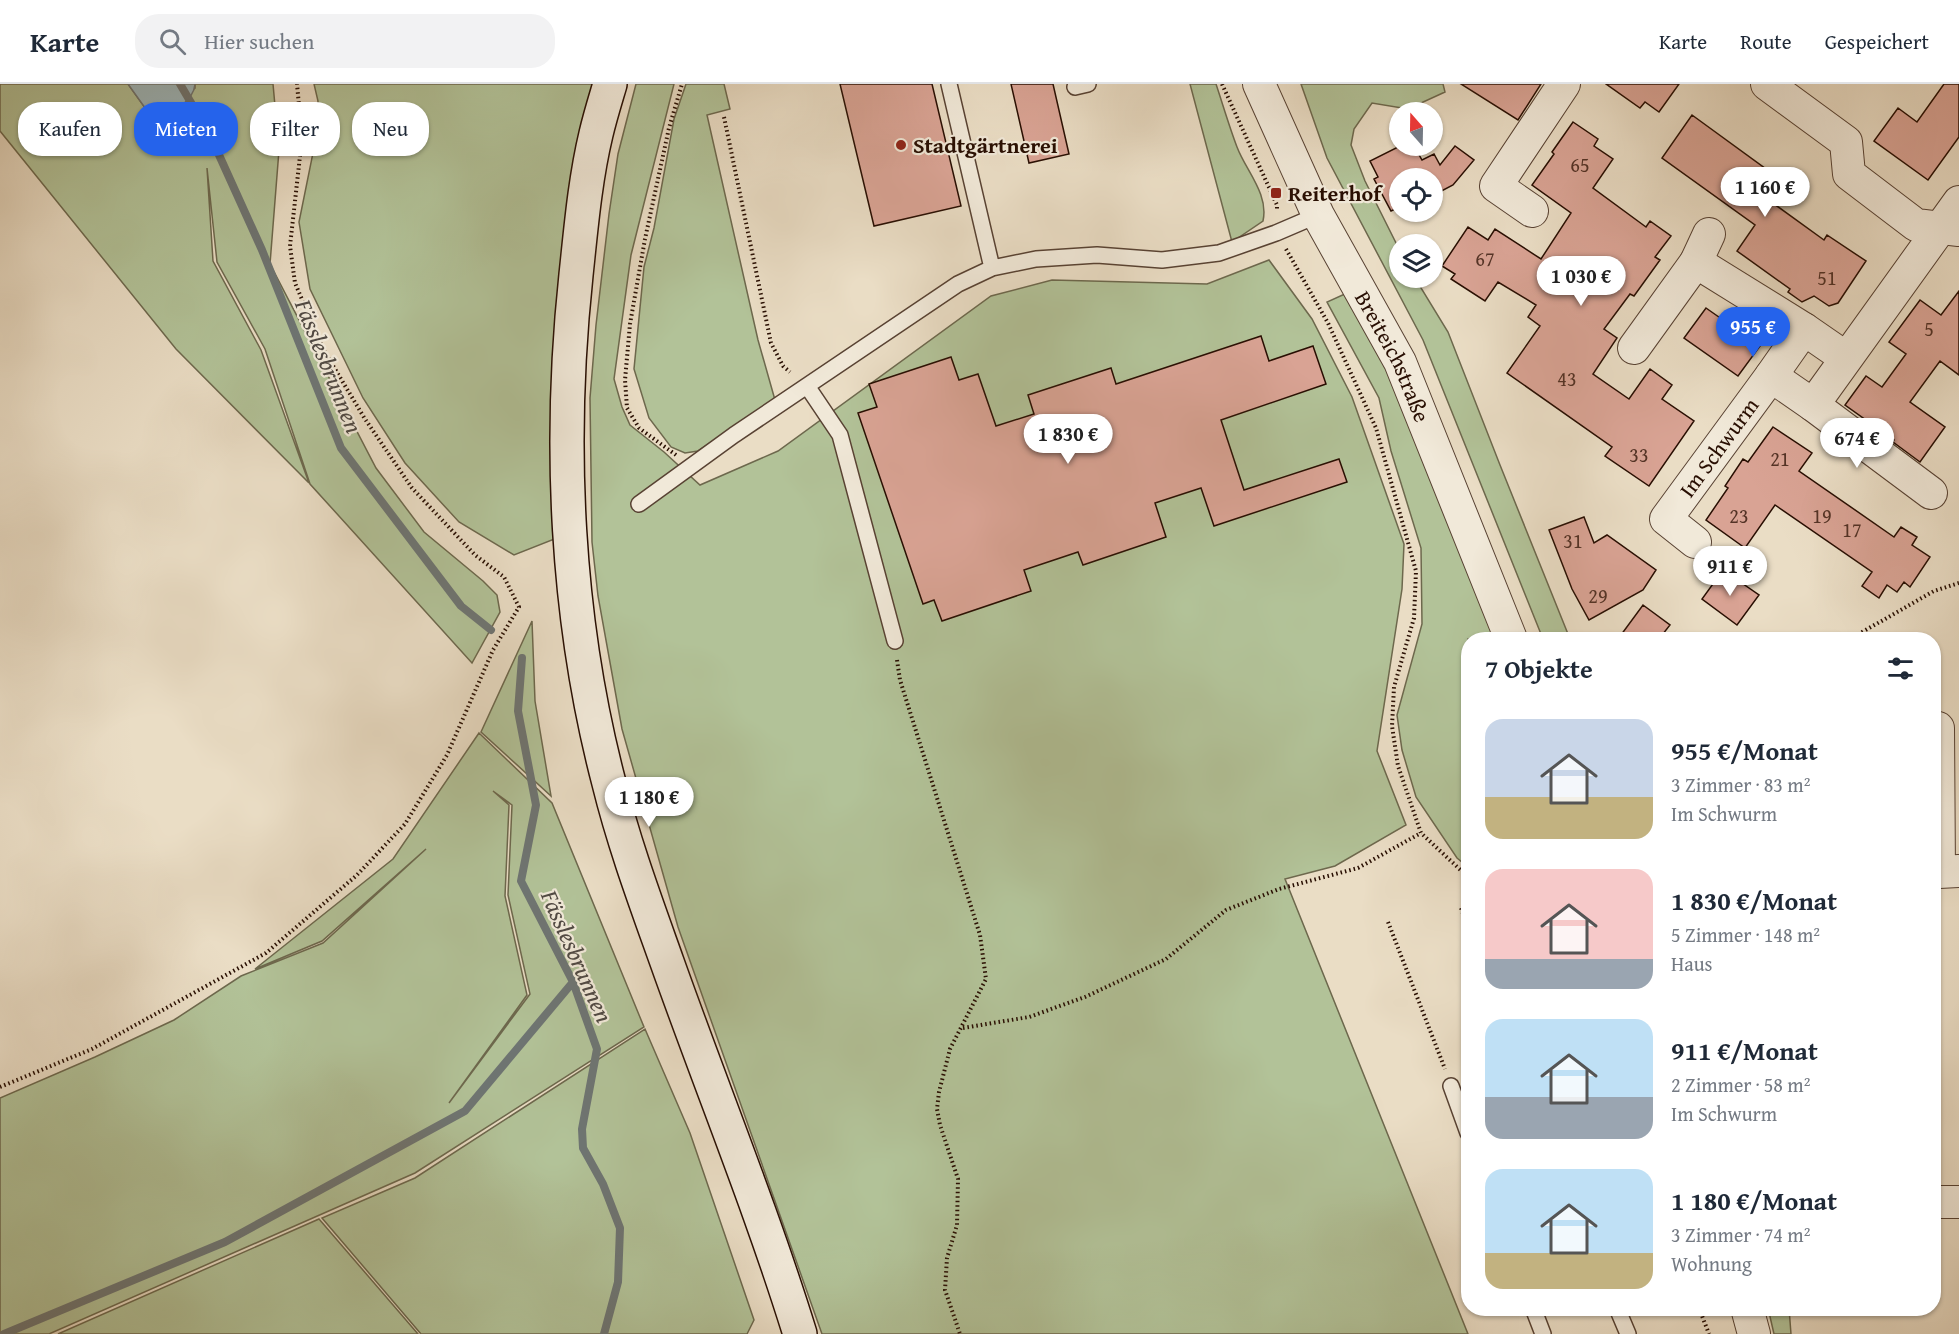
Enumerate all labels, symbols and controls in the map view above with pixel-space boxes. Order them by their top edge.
search box [135,14,555,68]
text: Karte [30,21,99,62]
icon: search [156,25,189,58]
text: Hier suchen [204,25,314,57]
text: Karte [1659,26,1707,57]
text: Route [1740,26,1792,57]
text: Gespeichert [1825,26,1929,57]
chip: Kaufen [18,102,122,156]
chip: Mieten [134,102,238,156]
chip: Filter [250,102,340,156]
chip: Neu [352,102,429,156]
north arrow [1389,102,1443,156]
map controls [1389,102,1443,288]
place label: Stadtgärtnerei [913,129,1058,161]
marker: Stadtgärtnerei [894,138,908,152]
house number: 65 [1570,150,1590,179]
pin: 1 160 € [1710,167,1820,218]
button: locate [1389,168,1443,222]
text: 1 160 € [1735,172,1795,201]
place label: Reiterhof [1288,177,1383,209]
marker: Reiterhof [1269,186,1283,200]
button: layers [1389,234,1443,288]
house number: 67 [1475,244,1495,273]
pin: 1 030 € [1526,256,1636,307]
text: 1 030 € [1551,261,1611,290]
house number: 51 [1817,263,1837,292]
street label: Breiteichstraße [1347,285,1438,427]
water label: Fässlesbrunnen [286,293,372,438]
pin: 955 € [1711,307,1795,358]
text: 955 € [1730,312,1776,341]
house number: 5 [1924,314,1934,343]
house number: 43 [1557,364,1577,393]
street label: Im Schwurm [1671,391,1766,504]
pin: 1 830 € [1013,414,1123,465]
pin: 674 € [1815,418,1899,469]
text: 1 830 € [1038,419,1098,448]
text: 674 € [1834,423,1880,452]
house number: 33 [1629,440,1649,469]
house number: 21 [1770,444,1790,473]
house number: 23 [1729,501,1749,530]
house number: 19 [1812,501,1832,530]
house number: 17 [1842,515,1862,544]
house number: 31 [1563,526,1583,555]
pin: 911 € [1688,546,1772,597]
text: 911 € [1707,551,1753,580]
house number: 29 [1588,581,1608,610]
text: 7 Objekte [1485,649,1593,688]
icon: filters [1884,652,1917,685]
text: 955 €/Monat [1671,731,1818,770]
icon: home [1533,743,1605,815]
text: 3 Zimmer · 83 m² [1671,770,1810,799]
pin: 1 180 € [594,777,704,828]
text: 1 180 € [619,782,679,811]
text: Im Schwurm [1671,799,1777,828]
text: 1 830 €/Monat [1671,881,1837,920]
water label: Fässlesbrunnen [532,883,622,1028]
icon: home [1533,893,1605,965]
text: 5 Zimmer · 148 m² [1671,920,1820,949]
text: Haus [1671,949,1712,978]
text: 911 €/Monat [1671,1031,1818,1070]
icon: home [1533,1043,1605,1115]
text: 2 Zimmer · 58 m² [1671,1070,1810,1099]
text: Im Schwurm [1671,1099,1777,1128]
text: 1 180 €/Monat [1671,1181,1837,1220]
icon: home [1533,1193,1605,1265]
text: 3 Zimmer · 74 m² [1671,1220,1810,1249]
text: Wohnung [1671,1249,1752,1278]

